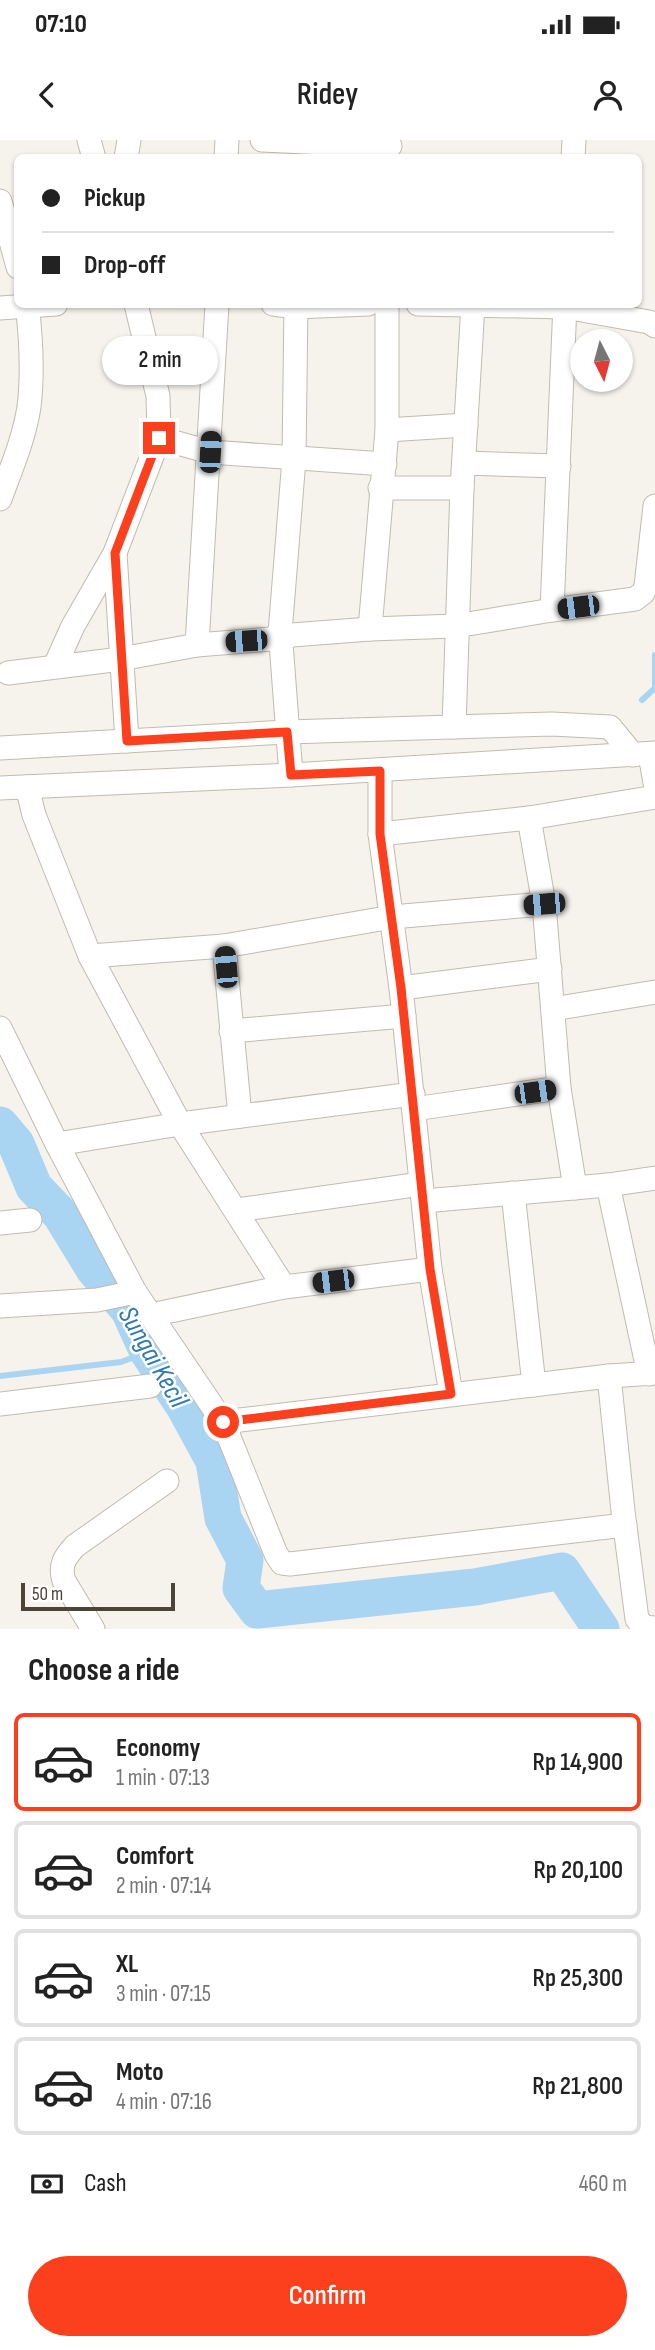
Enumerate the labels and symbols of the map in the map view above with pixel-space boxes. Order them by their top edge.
north arrow [570,329,634,392]
callout: 2 min [101,336,217,386]
route end [143,422,175,454]
car [199,430,222,474]
car [556,594,601,620]
car [225,629,268,653]
car [523,892,566,916]
car [214,945,239,989]
car [513,1079,558,1105]
car [311,1268,356,1294]
water label: Sungai Kecil [111,1301,196,1414]
route start [207,1406,239,1438]
scale bar [21,1580,175,1612]

